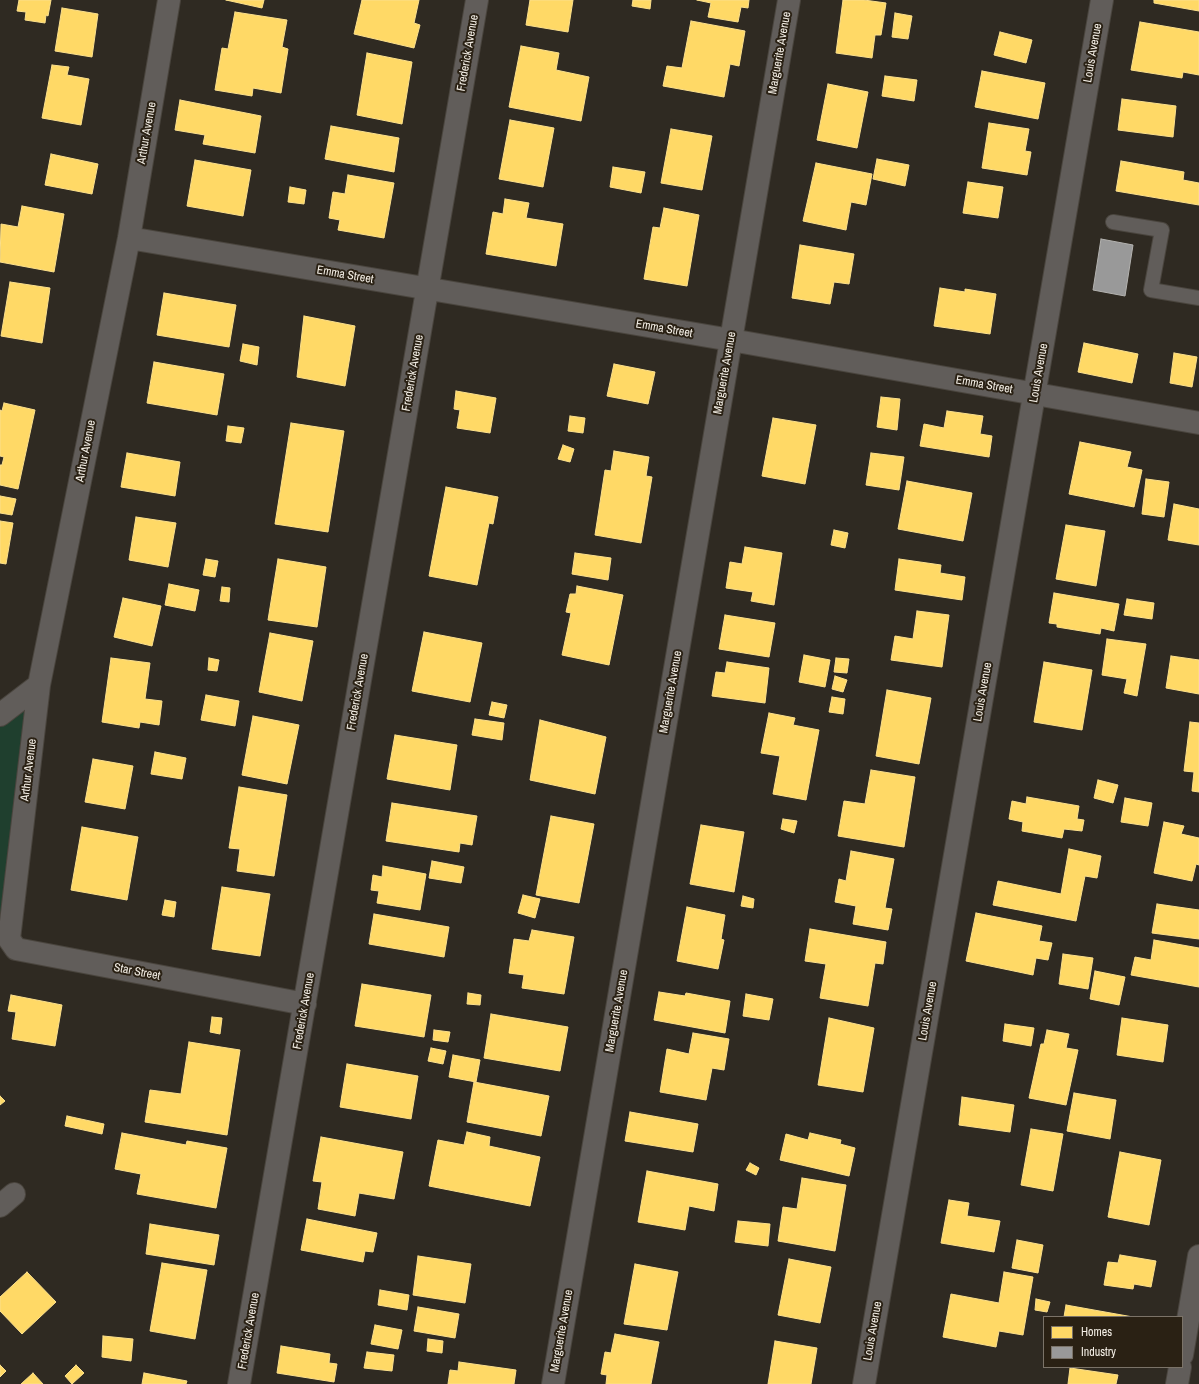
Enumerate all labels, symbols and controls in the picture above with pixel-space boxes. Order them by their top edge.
street label: Marguerite Avenue [766,11,794,95]
street label: Frederick Avenue [454,14,482,92]
street label: Louis Avenue [1081,22,1105,84]
street label: Arthur Avenue [134,101,160,165]
street label: Emma Street [315,263,375,287]
street label: Emma Street [634,317,694,341]
street label: Marguerite Avenue [711,331,739,415]
street label: Frederick Avenue [399,334,427,412]
street label: Louis Avenue [1027,342,1051,404]
street label: Emma Street [954,373,1014,397]
street label: Arthur Avenue [73,419,99,483]
street label: Marguerite Avenue [657,650,685,734]
street label: Frederick Avenue [344,653,372,731]
street label: Louis Avenue [971,661,995,723]
street label: Arthur Avenue [18,738,40,802]
street label: Star Street [113,960,161,984]
street label: Marguerite Avenue [603,969,631,1053]
street label: Frederick Avenue [290,972,318,1050]
street label: Louis Avenue [916,980,940,1042]
street label: Marguerite Avenue [548,1289,576,1373]
street label: Frederick Avenue [235,1292,263,1370]
street label: Louis Avenue [861,1300,885,1362]
legend [1043,1316,1183,1368]
text: Homes [1081,1324,1112,1340]
text: Industry [1081,1344,1116,1360]

